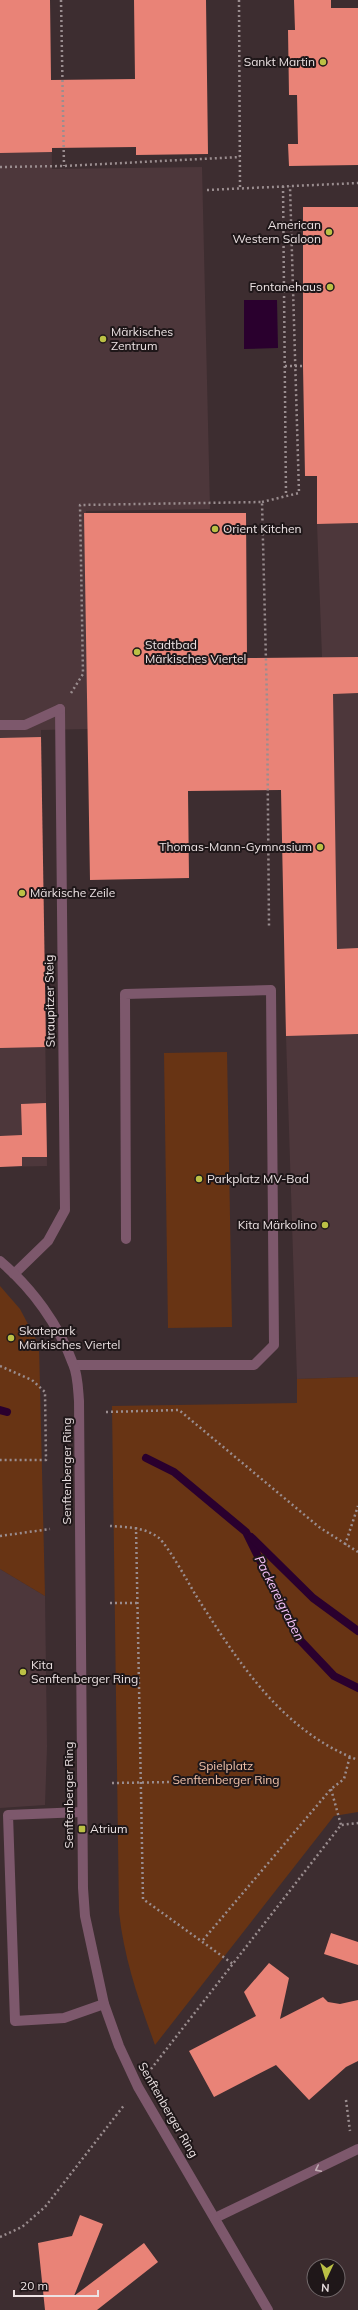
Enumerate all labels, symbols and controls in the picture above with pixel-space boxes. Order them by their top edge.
place label: Sankt Martin [244,54,315,69]
marker: Sankt Martin [318,57,328,67]
place label: American Western Saloon [232,217,321,246]
marker: American Western Saloon [324,227,334,237]
place label: Fontanehaus [250,279,322,294]
marker: Fontanehaus [325,282,335,292]
place label: Märkisches Zentrum [111,324,173,353]
marker: Märkisches Zentrum [98,334,108,344]
place label: Orient Kitchen [223,521,302,536]
marker: Orient Kitchen [210,524,220,534]
place label: Stadtbad Märkisches Viertel [145,637,246,666]
marker: Stadtbad Märkisches Viertel [132,647,142,657]
place label: Thomas-Mann-Gymnasium [159,839,312,854]
marker: Thomas-Mann-Gymnasium [315,842,325,852]
place label: Märkische Zeile [30,885,115,900]
marker: Märkische Zeile [17,888,27,898]
street label: Straupitzer Steig [41,955,58,1047]
place label: Parkplatz MV-Bad [207,1171,309,1186]
marker: Parkplatz MV-Bad [194,1174,204,1184]
place label: Kita Märkolino [238,1217,317,1232]
marker: Kita Märkolino [320,1220,330,1230]
place label: Skatepark Märkisches Viertel [19,1323,120,1352]
marker: Skatepark Märkisches Viertel [6,1333,16,1343]
street label: Senftenberger Ring [59,1417,74,1525]
water label: Packereigraben [252,1553,308,1643]
place label: Kita Senftenberger Ring [31,1657,138,1686]
marker: Kita Senftenberger Ring [18,1667,28,1677]
street label: Senftenberger Ring [61,1741,76,1849]
park label: Spielplatz Senftenberger Ring [172,1758,280,1787]
place label: Atrium [90,1821,128,1836]
marker: Atrium [77,1824,87,1834]
street label: Senftenberger Ring [135,2060,202,2160]
one-way arrow [314,2164,322,2172]
north arrow [306,2258,346,2298]
scale bar [14,2272,98,2298]
text: 20 m [20,2278,48,2293]
text: N [321,2281,330,2295]

